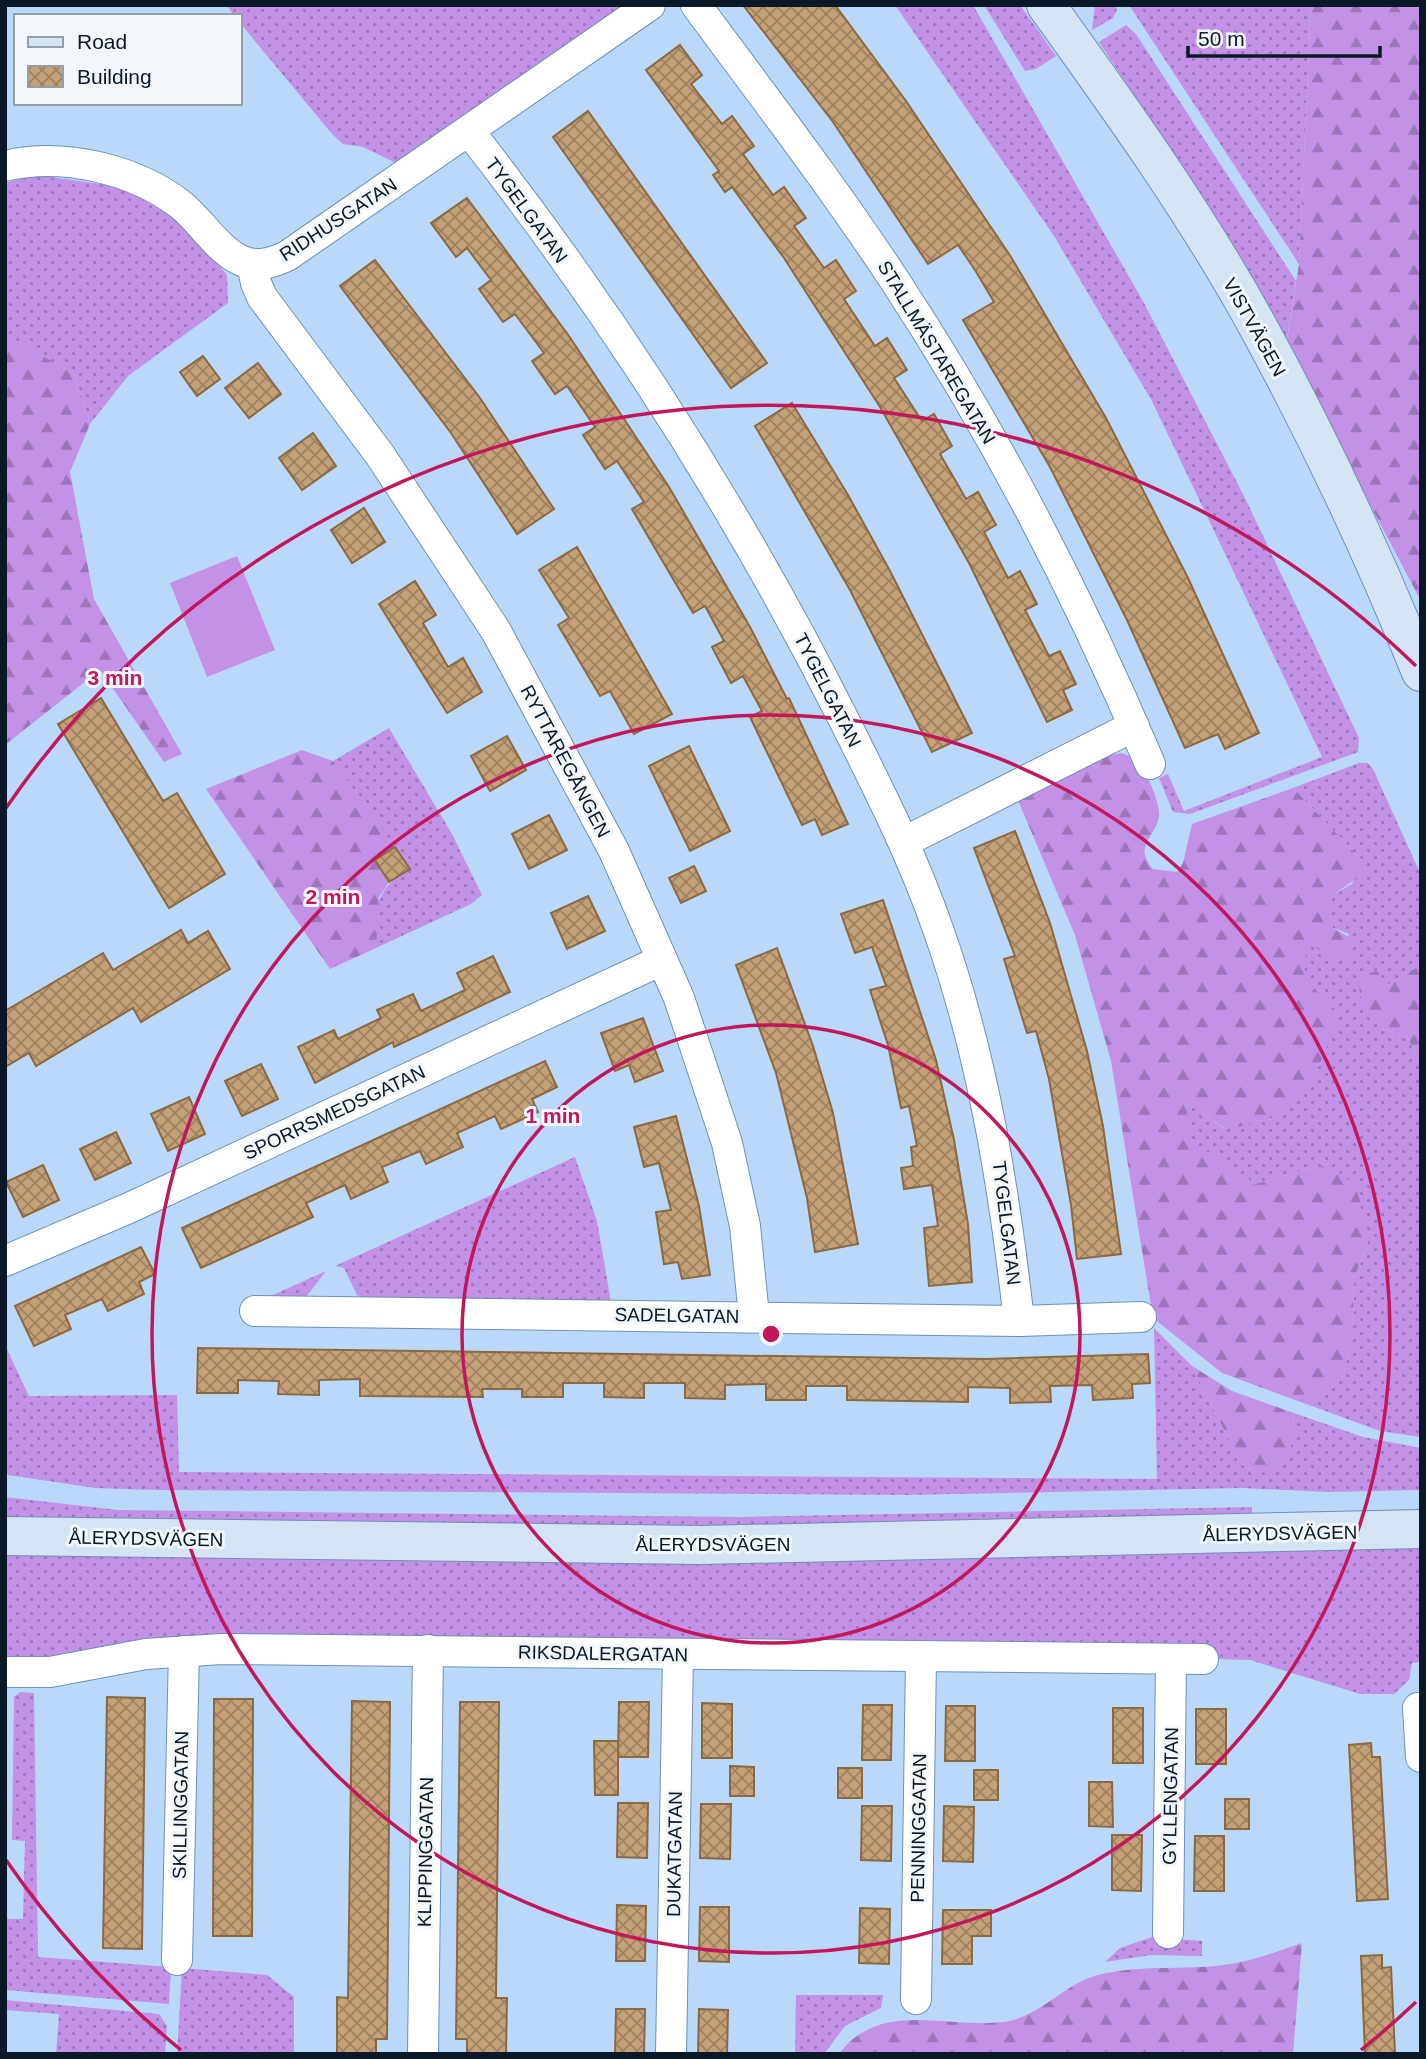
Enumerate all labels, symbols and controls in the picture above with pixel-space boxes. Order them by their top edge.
legend [14,14,242,105]
scale bar [1188,14,1380,58]
text: 50 m [1198,27,1245,50]
text: Road [77,30,127,53]
text: Building [77,65,152,88]
street label: TYGELGATAN [481,154,572,267]
street label: RIDHUSGATAN [276,174,401,265]
street label: STALLMÄSTAREGATAN [874,257,1000,448]
street label: VISTVÄGEN [1219,275,1290,380]
street label: TYGELGATAN [790,630,865,751]
text: 3 min [88,666,142,689]
street label: RYTTAREGÅNGEN [517,682,615,841]
text: 2 min [306,885,360,908]
street label: SPORRSMEDSGATAN [240,1061,428,1164]
text: 1 min [526,1104,580,1127]
street label: TYGELGATAN [988,1160,1025,1286]
street label: SADELGATAN [614,1304,740,1327]
centre of rings [759,1322,783,1346]
street label: ÅLERYDSVÄGEN [1202,1522,1358,1545]
street label: ÅLERYDSVÄGEN [68,1527,224,1550]
street label: ÅLERYDSVÄGEN [636,1534,790,1555]
street label: RIKSDALERGATAN [518,1642,688,1665]
street label: GYLLENGATAN [1159,1727,1182,1865]
street label: SKILLINGGATAN [169,1731,192,1879]
street label: PENNINGGATAN [907,1753,930,1903]
street label: KLIPPINGGATAN [414,1777,437,1927]
street label: DUKATGATAN [663,1791,686,1917]

